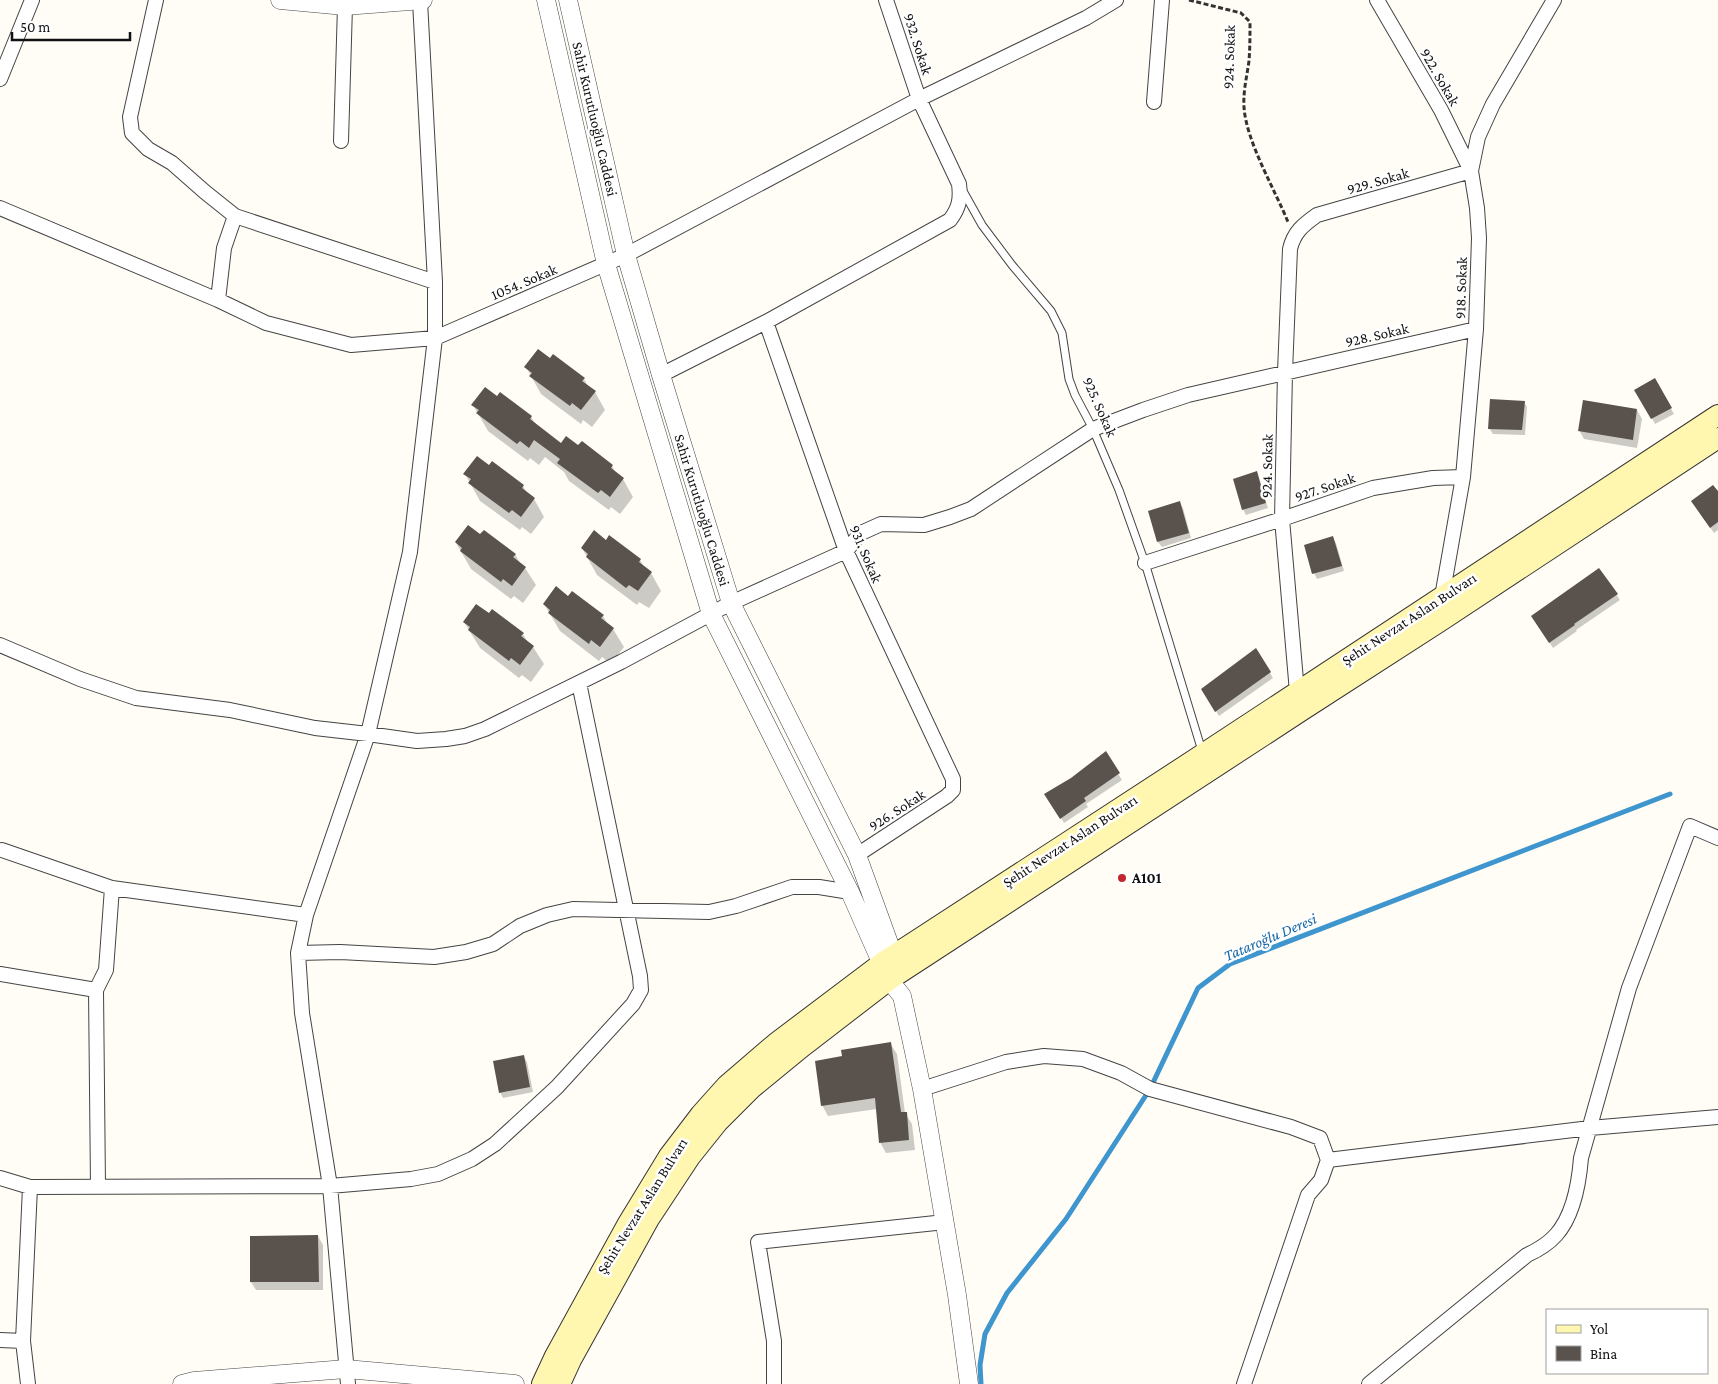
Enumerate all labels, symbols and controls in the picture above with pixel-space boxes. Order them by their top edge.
scale bar [12,10,130,42]
street label: 932. Sokak [901,11,936,77]
text: 50 m [20,19,50,35]
street label: 924. Sokak [1220,24,1238,89]
street label: Sahir Kurutluoğlu Caddesi [568,40,621,198]
street label: 922. Sokak [1417,45,1463,109]
street label: 929. Sokak [1345,164,1412,197]
street label: 918. Sokak [1452,256,1470,319]
street label: 1054. Sokak [489,261,560,303]
street label: 928. Sokak [1344,320,1411,350]
street label: 925. Sokak [1080,375,1121,440]
street label: Sahir Kurutluoğlu Caddesi [670,432,733,588]
street label: 924. Sokak [1258,433,1276,498]
street label: 927. Sokak [1293,469,1358,505]
street label: 931. Sokak [847,523,886,586]
street label: Şehit Nevzat Aslan Bulvarı [1339,570,1480,669]
street label: 926. Sokak [866,785,929,834]
street label: Şehit Nevzat Aslan Bulvarı [1000,792,1141,891]
place label: A101 [1131,870,1162,886]
marker: A101 [1116,872,1128,884]
water label: Tataroğlu Deresi [1221,910,1320,965]
street label: Şehit Nevzat Aslan Bulvarı [594,1135,691,1277]
legend [1546,1309,1708,1374]
text: Yol [1590,1321,1608,1337]
text: Bina [1590,1346,1617,1362]

